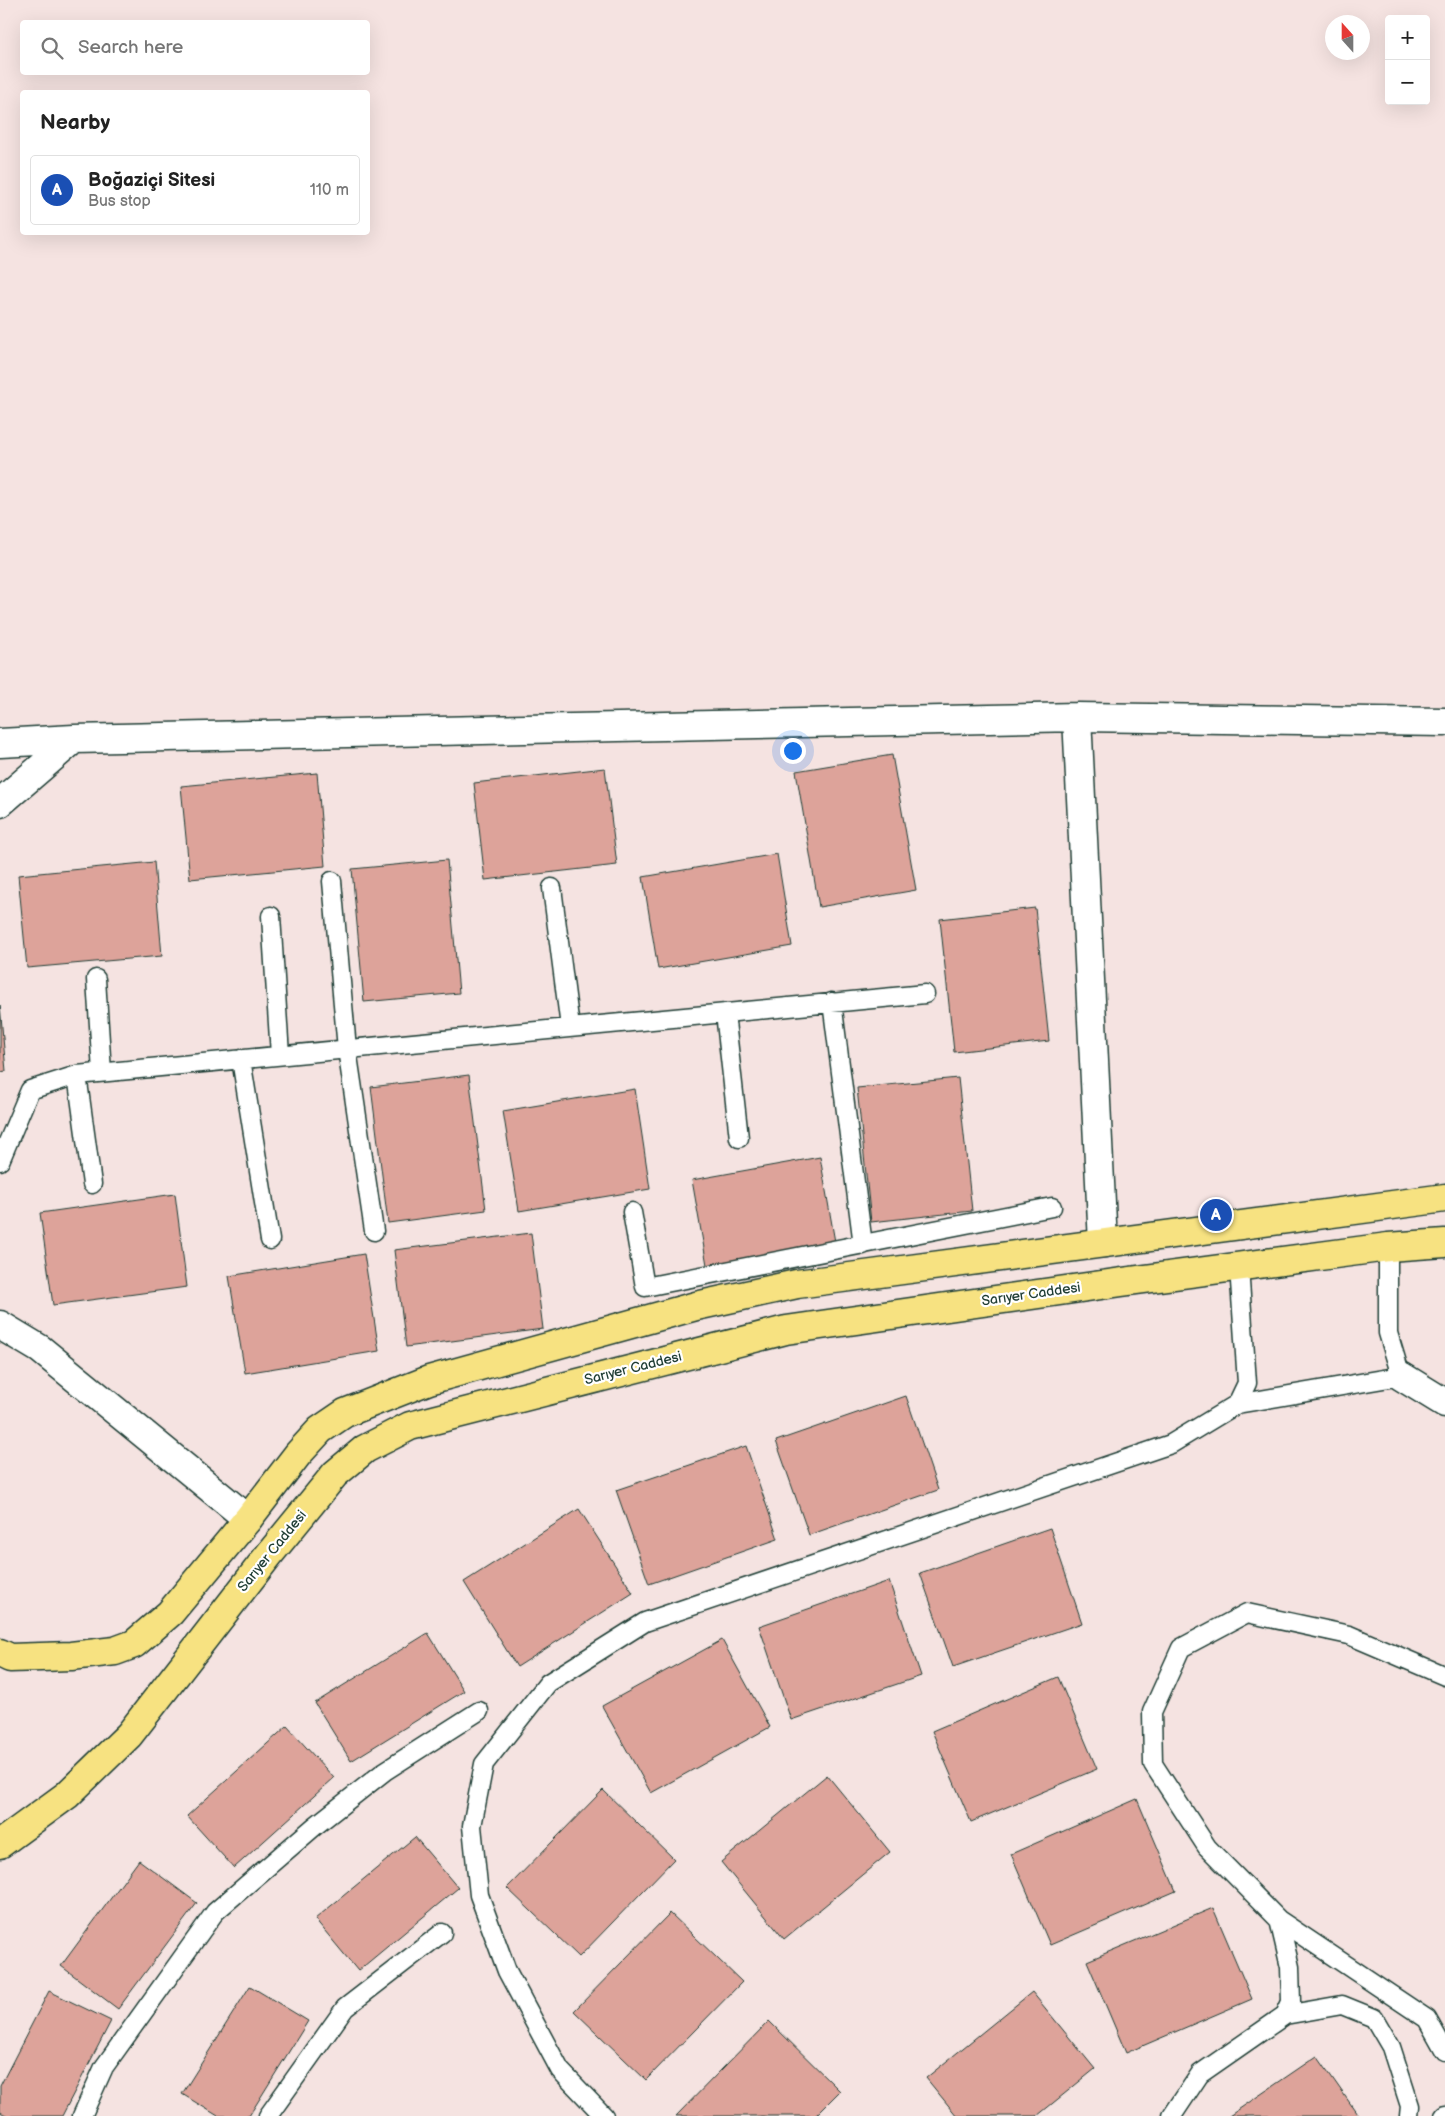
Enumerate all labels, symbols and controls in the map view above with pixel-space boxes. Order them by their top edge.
north arrow [1325,15,1370,60]
map controls [1385,15,1430,105]
button: + [1385,15,1430,60]
search box [20,20,370,75]
icon: search [38,34,66,62]
text: Search here [78,36,183,59]
button: − [1385,60,1430,105]
text: Nearby [40,110,110,135]
text: Boğaziçi Sitesi [88,169,215,192]
text: A [52,181,62,200]
text: 110 m [310,181,349,200]
text: Bus stop [88,192,151,211]
your location [780,738,806,764]
pin: A [1200,1196,1232,1234]
street label: Sarıyer Caddesi [980,1279,1082,1309]
street label: Sarıyer Caddesi [583,1348,683,1388]
street label: Sarıyer Caddesi [234,1507,310,1595]

